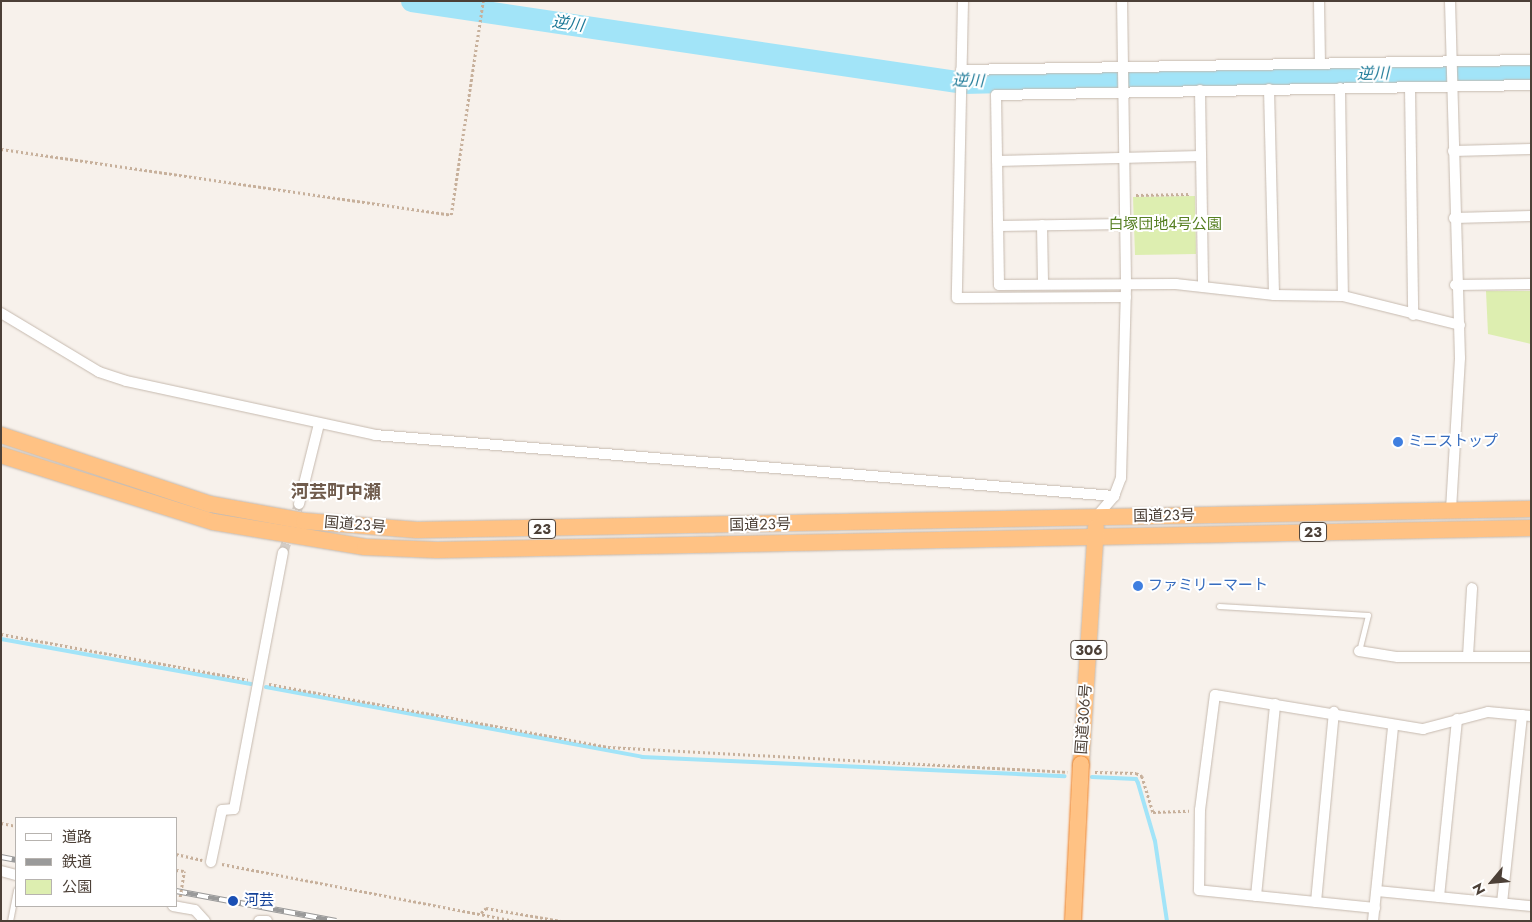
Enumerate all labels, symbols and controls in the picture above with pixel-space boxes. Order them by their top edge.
water label: 逆川 [551,12,585,36]
water label: 逆川 [1357,64,1389,84]
water label: 逆川 [952,71,984,91]
park label: 白塚団地4号公園 [1108,216,1222,234]
place label: ミニストップ [1408,433,1498,451]
marker: ミニストップ [1392,436,1404,448]
district label: 河芸町中瀬 [291,481,381,503]
street label: 国道23号 [1133,506,1195,526]
street label: 国道23号 [323,513,387,537]
street label: 国道23号 [729,515,791,535]
road number: 23 [527,518,557,540]
road number: 23 [1298,520,1328,544]
place label: ファミリーマート [1148,577,1268,595]
marker: ファミリーマート [1132,580,1144,592]
road number: 306 [1070,638,1108,662]
street label: 国道306号 [1073,683,1095,755]
legend [15,817,178,907]
text: 道路 [62,826,92,848]
text: 鉄道 [62,851,92,873]
north arrow [1467,857,1517,907]
text: 公園 [62,876,92,898]
text: N [1467,879,1490,899]
place label: 河芸 [244,892,274,910]
marker: 河芸 [226,894,240,908]

